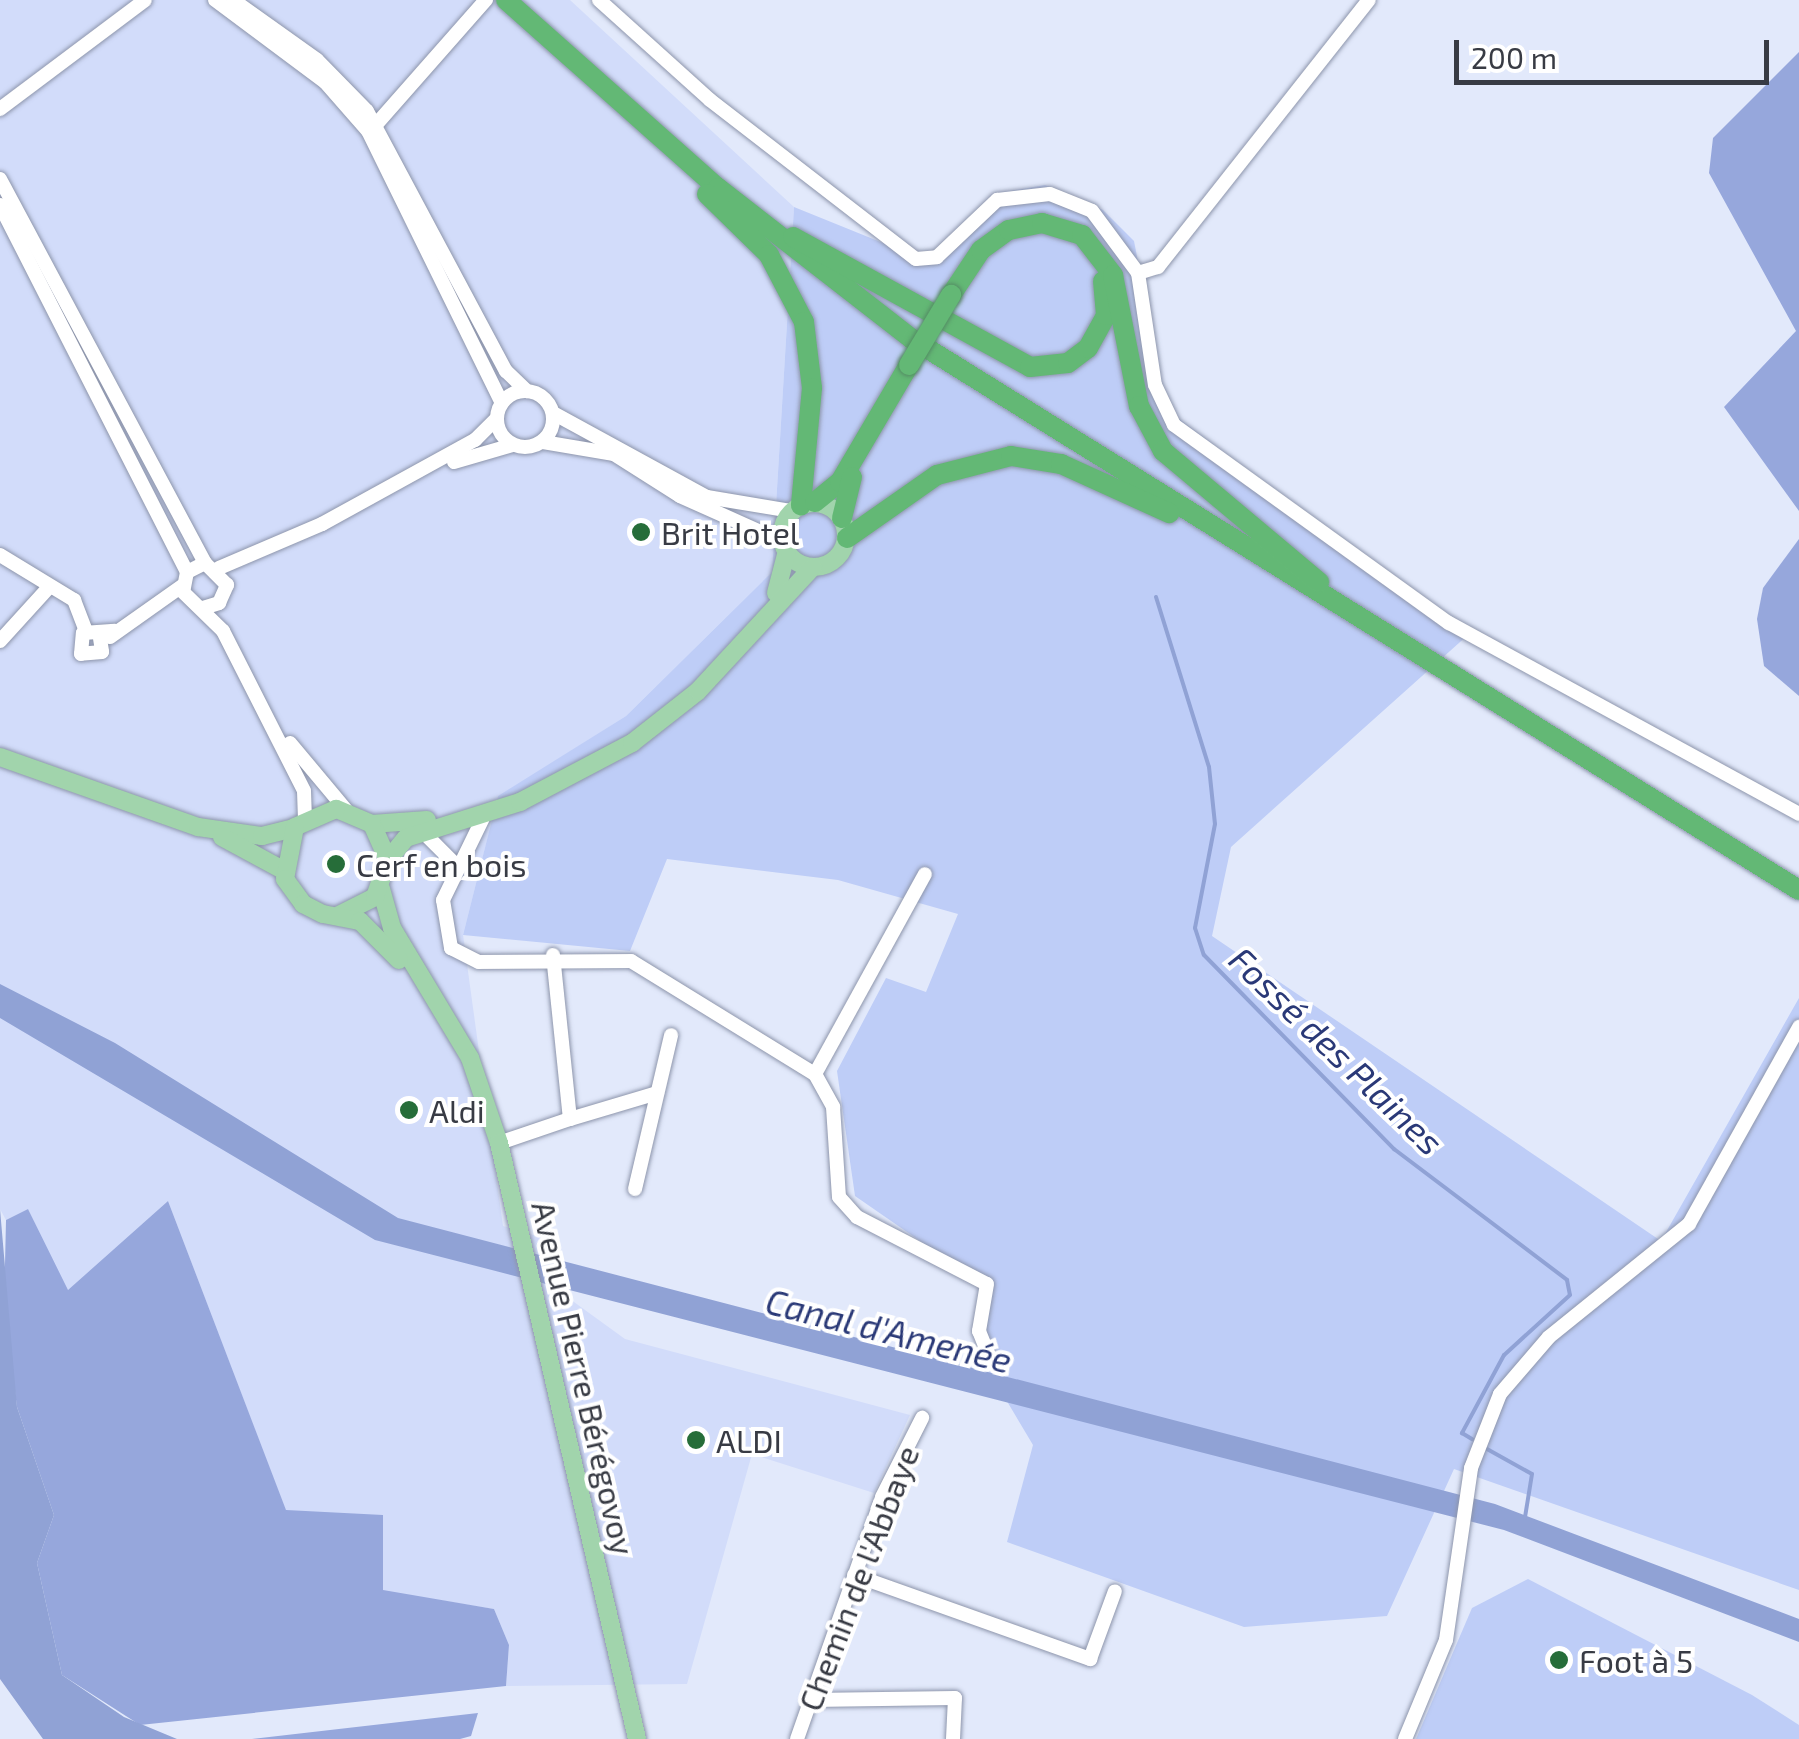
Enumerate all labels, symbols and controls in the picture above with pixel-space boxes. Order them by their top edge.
scale bar [1459,20,1774,82]
text: 200 m [1471,39,1557,75]
place label: Brit Hotel [661,513,799,551]
marker: Brit Hotel [630,521,652,543]
place label: Cerf en bois [356,845,527,883]
marker: Cerf en bois [325,853,347,875]
water label: Fossé des Plaines [1221,937,1453,1163]
place label: Aldi [429,1091,485,1129]
marker: Aldi [398,1099,420,1121]
street label: Avenue Pierre Bérégovoy [525,1197,643,1559]
water label: Canal d'Amenée [761,1279,1017,1381]
place label: ALDI [716,1421,782,1459]
marker: ALDI [685,1429,707,1451]
street label: Chemin de l'Abbaye [790,1440,926,1716]
place label: Foot à 5 [1579,1641,1693,1679]
marker: Foot à 5 [1548,1649,1570,1671]

